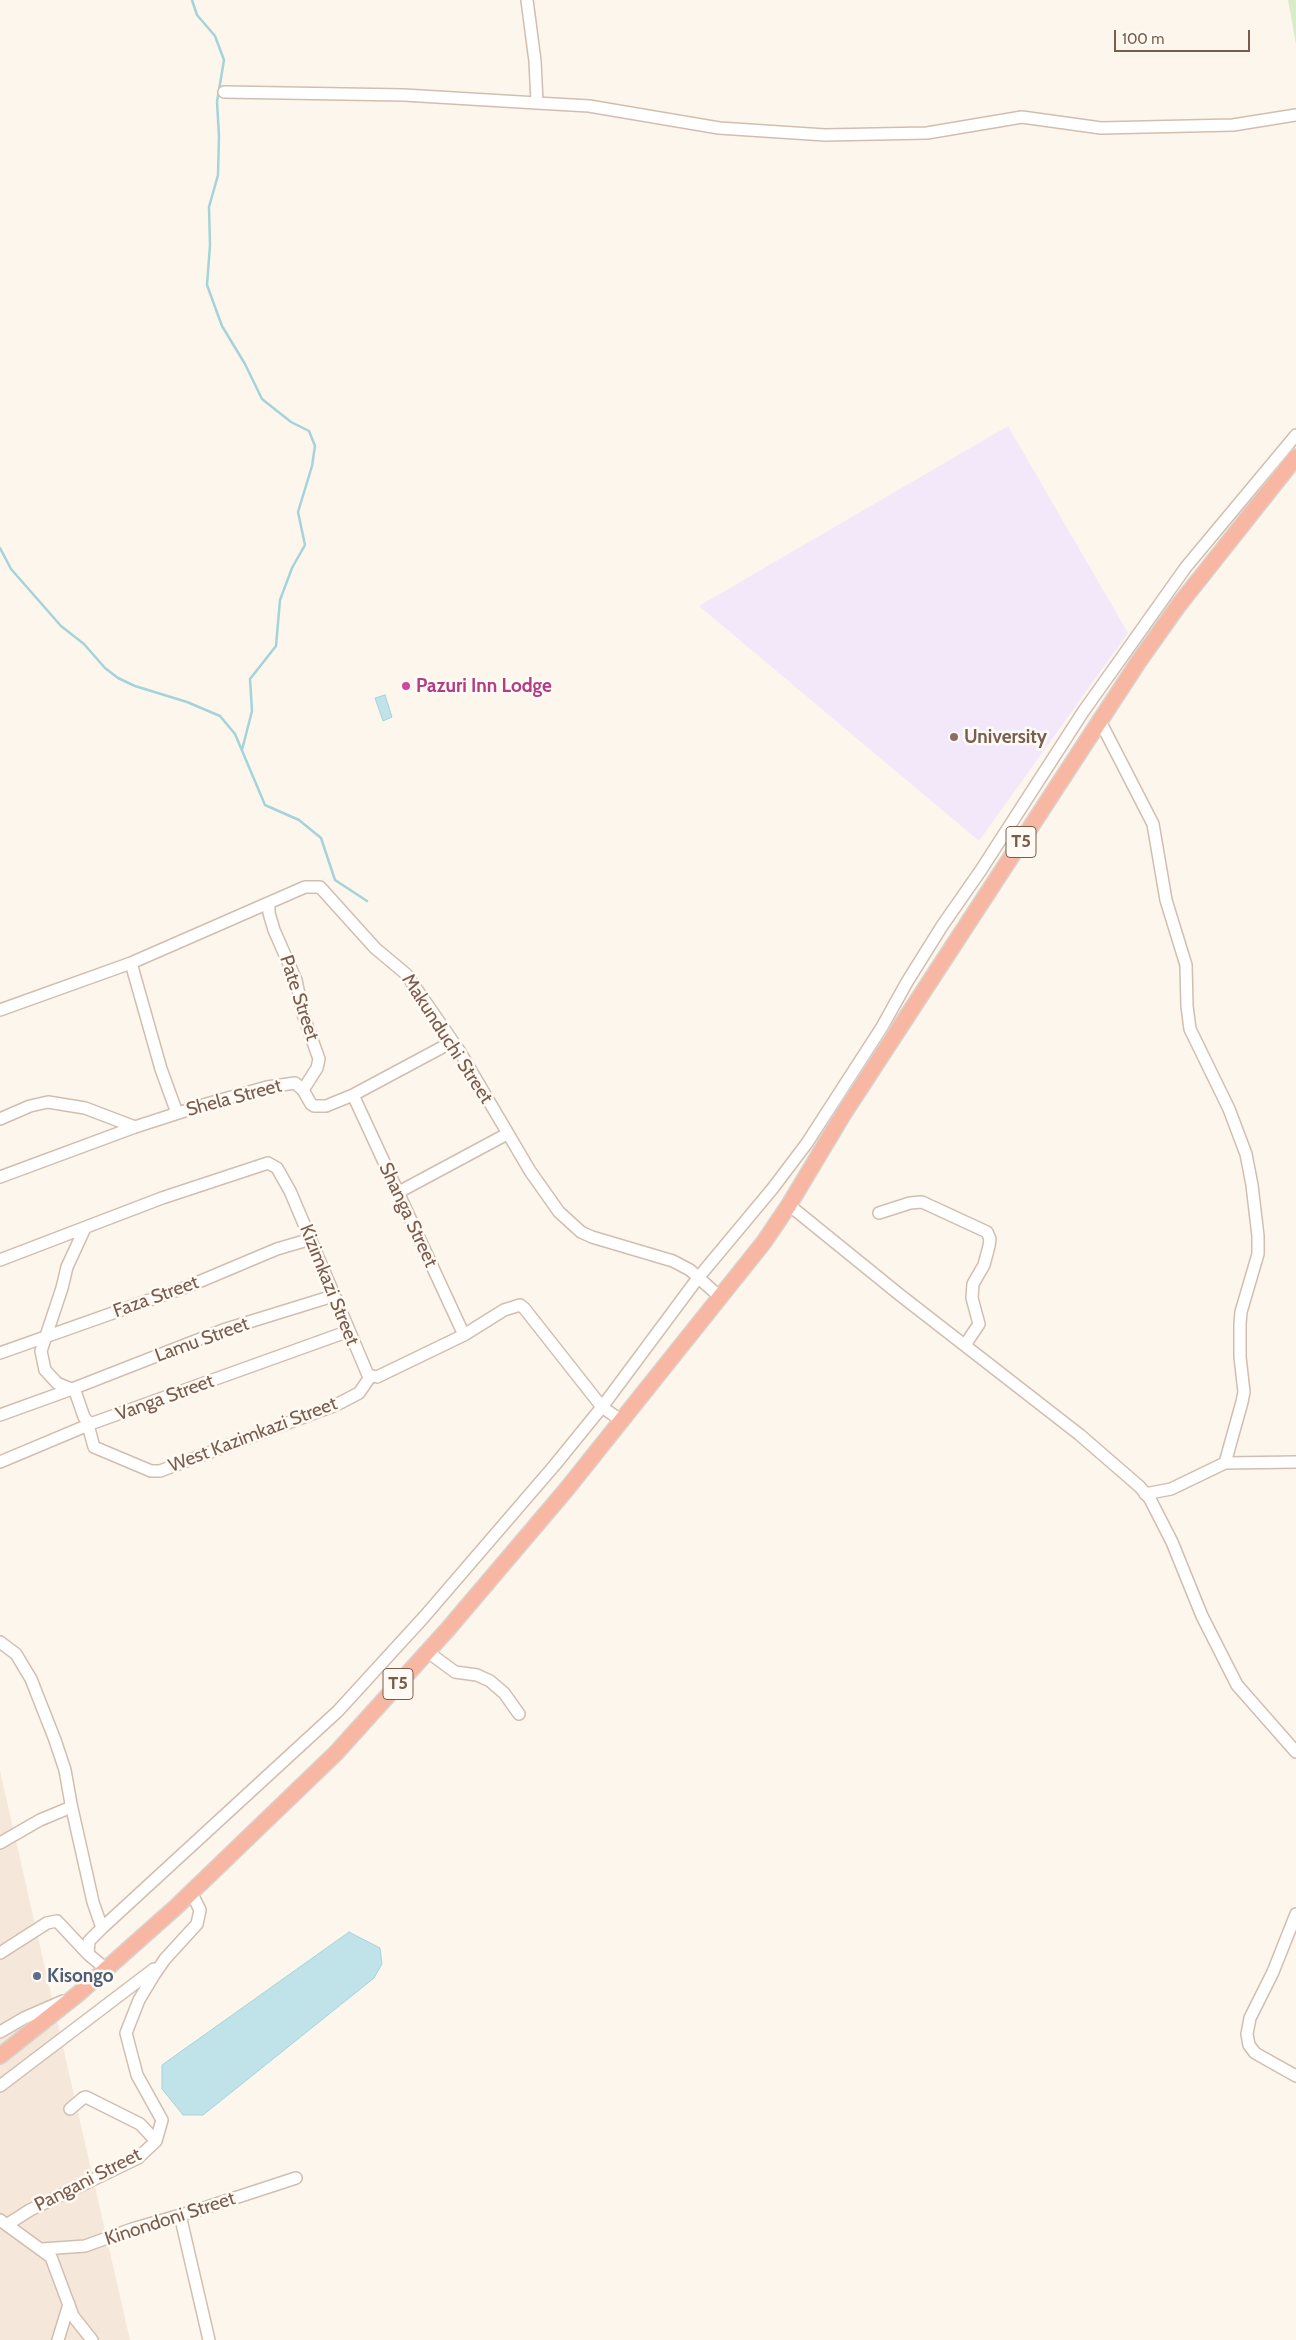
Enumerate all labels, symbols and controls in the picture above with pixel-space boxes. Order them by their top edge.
scale bar [1116,20,1252,52]
text: 100 m [1122,30,1164,48]
place label: Pazuri Inn Lodge [416,675,552,697]
marker: Pazuri Inn Lodge [400,680,412,692]
place label: University [964,726,1047,748]
marker: University [948,731,960,743]
road number: T5 [1006,826,1036,858]
street label: Pate Street [274,952,324,1044]
street label: Makunduchi Street [397,970,497,1108]
street label: Shela Street [184,1074,284,1122]
street label: Shanga Street [374,1159,442,1271]
street label: Kizimkazi Street [294,1221,364,1349]
street label: Faza Street [110,1271,202,1323]
street label: Lamu Street [152,1312,252,1368]
street label: Vanga Street [113,1370,217,1426]
street label: West Kazimkazi Street [166,1392,340,1478]
road number: T5 [383,1668,413,1700]
place label: Kisongo [47,1965,114,1987]
marker: Kisongo [31,1970,43,1982]
street label: Pangani Street [31,2143,145,2217]
street label: Kinondoni Street [102,2187,238,2251]

